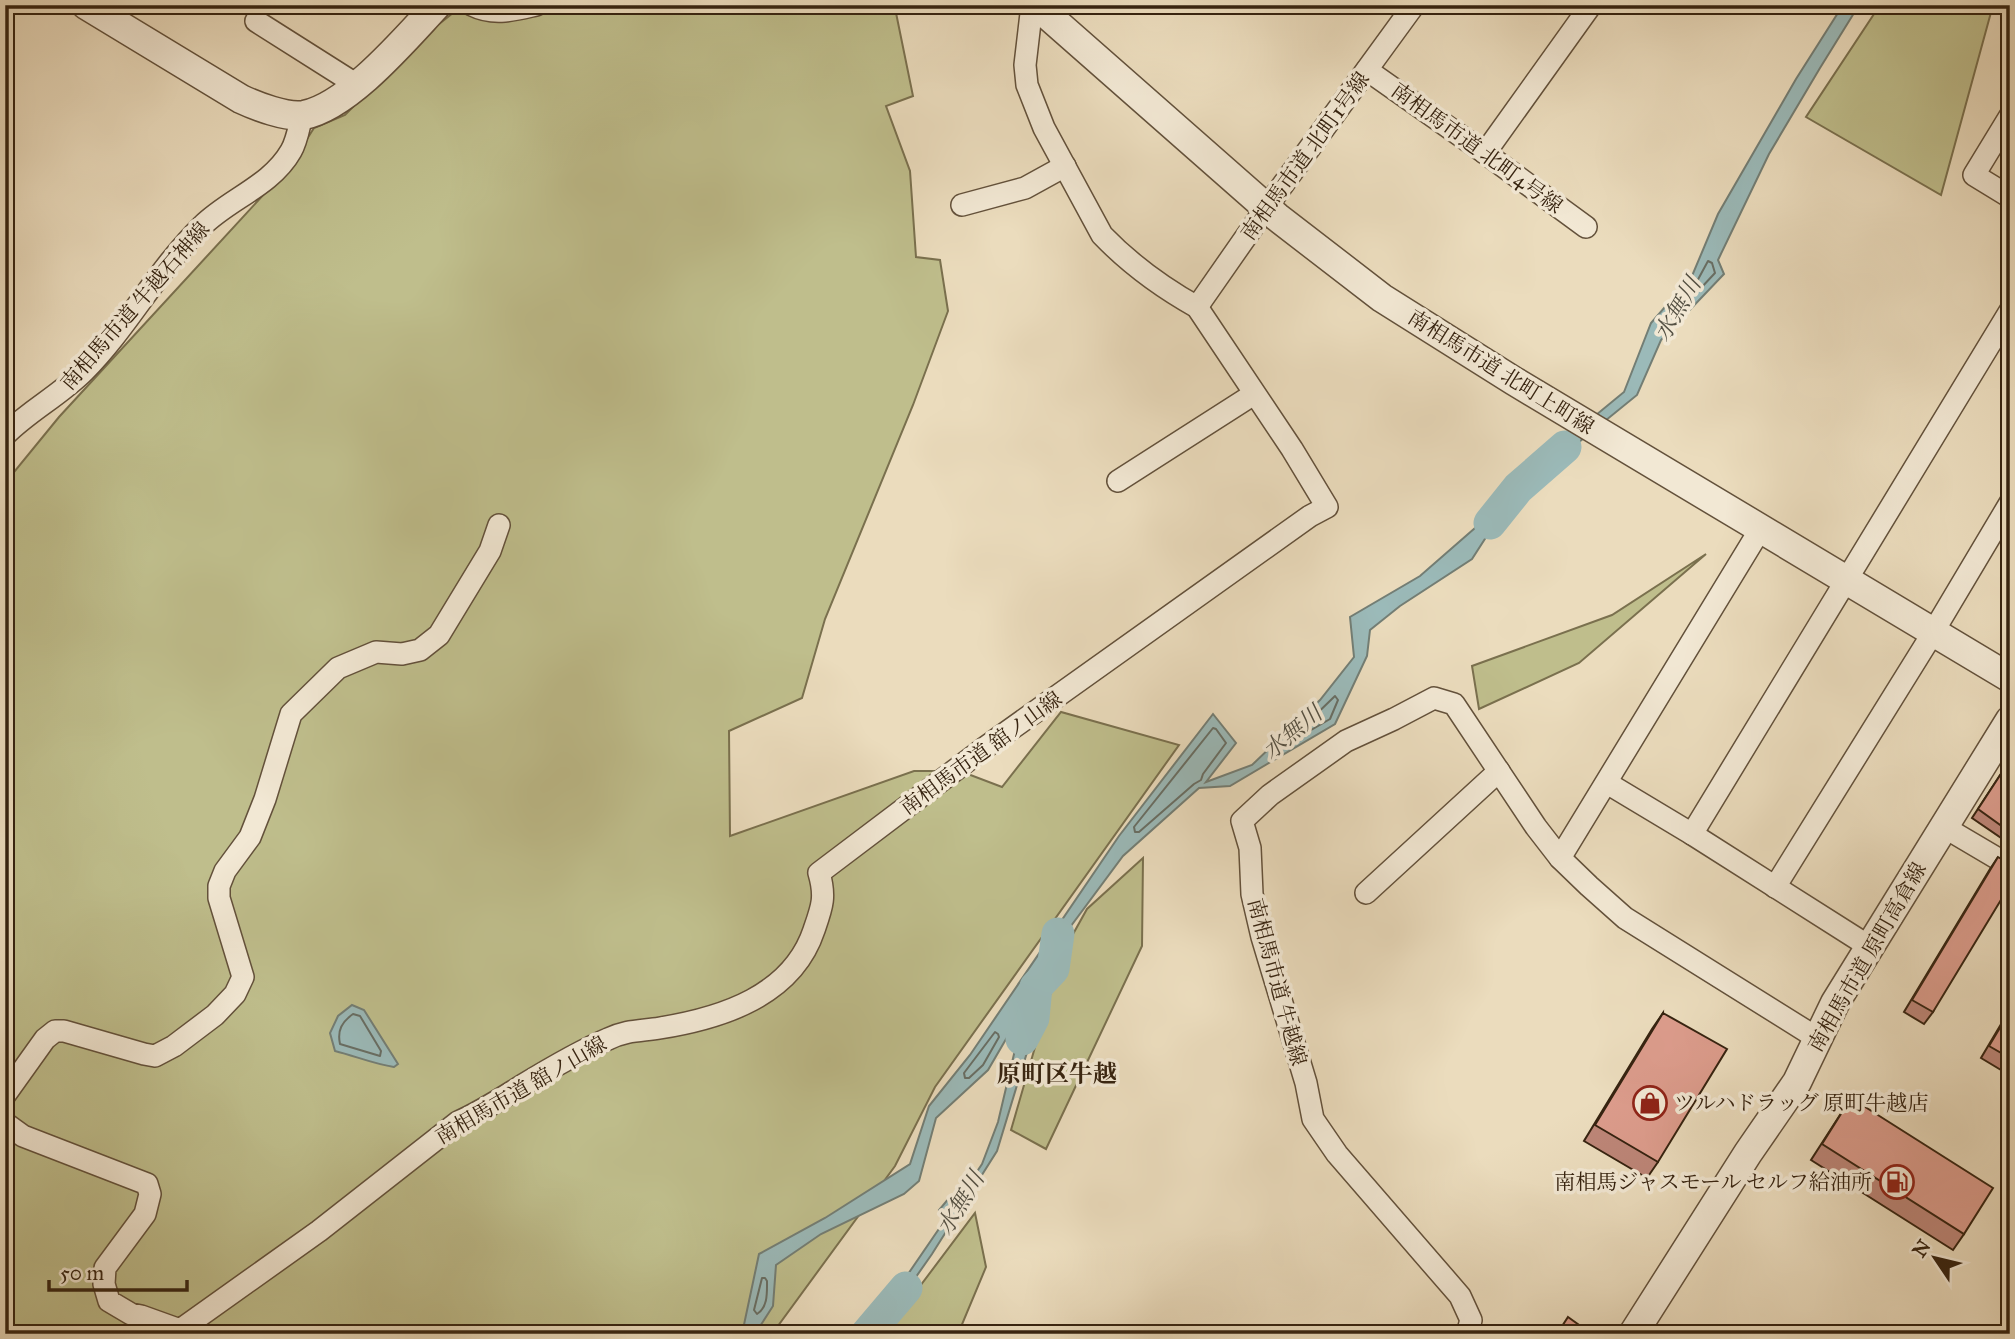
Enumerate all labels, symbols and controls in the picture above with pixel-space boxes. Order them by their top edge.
street label: 南相馬市道 北町1号線 [1235,67,1375,245]
street label: 南相馬市道 北町4号線 [1386,77,1568,219]
street label: 南相馬市道 牛越石神線 [55,217,215,395]
water label: 水無川 [1648,270,1708,346]
street label: 南相馬市道 北町上町線 [1403,304,1599,440]
street label: 南相馬市道 舘ノ山線 [895,686,1067,820]
water label: 水無川 [1257,697,1330,765]
street label: 南相馬市道 原町高倉線 [1802,858,1932,1056]
street label: 南相馬市道 牛越線 [1242,895,1312,1069]
street label: 南相馬市道 舘ノ山線 [431,1030,611,1150]
district label: 原町区牛越 [997,1059,1117,1089]
shop icon: ツルハドラッグ 原町牛越店 [1631,1084,1669,1122]
place label: ツルハドラッグ 原町牛越店 [1674,1090,1928,1116]
fuel station icon: 南相馬ジャスモール セルフ給油所 [1878,1163,1916,1201]
water label: 水無川 [930,1164,991,1240]
place label: 南相馬ジャスモール セルフ給油所 [1554,1169,1872,1195]
north arrow [1899,1224,1969,1294]
text: N [1907,1235,1936,1262]
scale bar [49,1248,187,1292]
text: 50 m [60,1260,105,1286]

